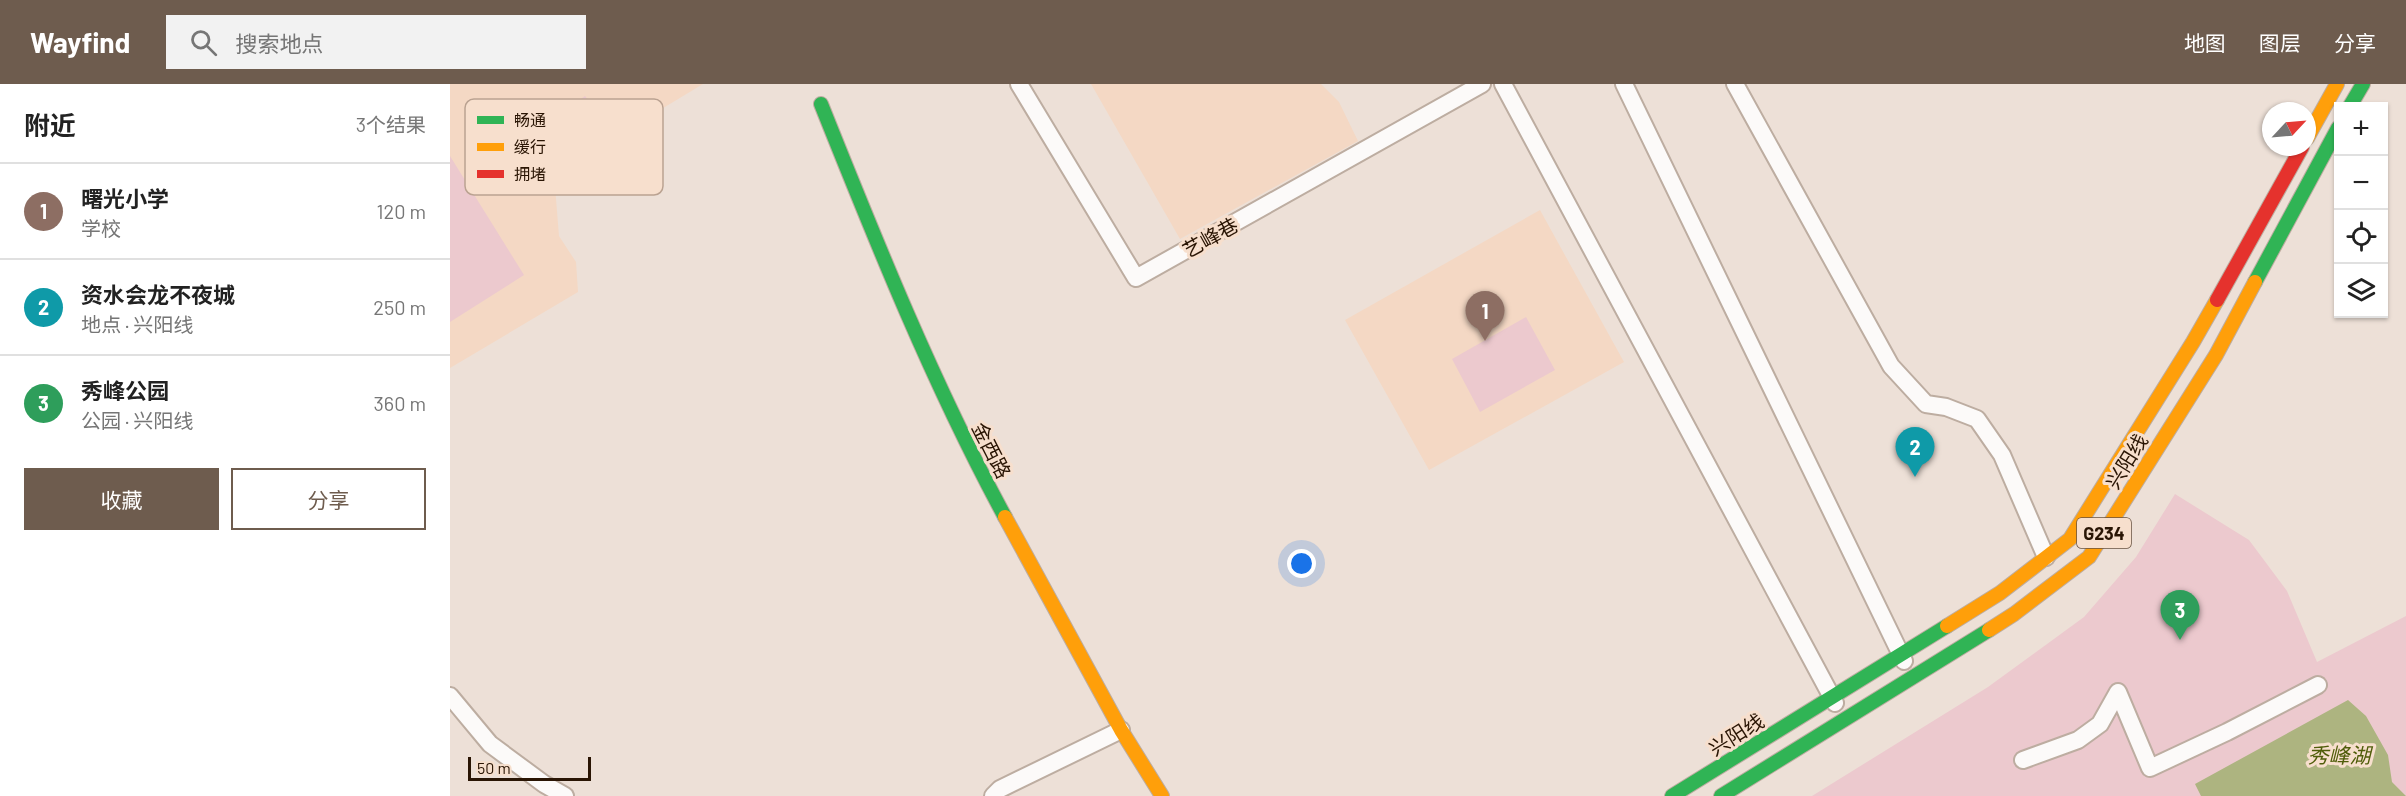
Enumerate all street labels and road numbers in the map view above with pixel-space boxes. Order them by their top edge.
street label: 艺峰巷 [1178,212,1242,262]
street label: 金西路 [968,418,1016,482]
street label: 兴阳线 [2100,429,2152,493]
road number: G234 [2077,518,2131,548]
street label: 兴阳线 [1704,708,1768,760]

